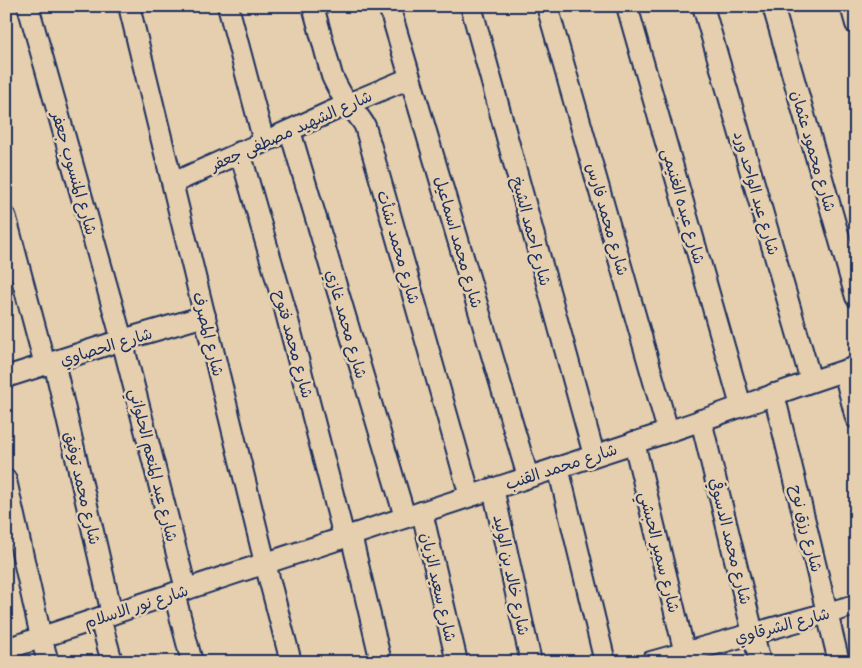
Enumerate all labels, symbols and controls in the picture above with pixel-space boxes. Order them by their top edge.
street label: شارع الشهيد مصطفى جعفر [205,85,377,179]
street label: شارع محمود عثمان [783,88,841,215]
street label: شارع المنسوب جعفر [43,107,102,238]
street label: شارع عبد الواحد ورد [726,129,784,258]
street label: شارع عبده الغنيمى [654,146,710,267]
street label: شارع محمد فارس [579,160,634,279]
street label: شارع محمد اسماعيل [427,174,487,311]
street label: شارع احمد الشيخ [504,174,556,289]
street label: شارع محمد نشأت [369,188,425,307]
street label: شارع محمد غازي [318,267,372,382]
street label: شارع محمد فتوح [266,288,318,401]
street label: شارع المصرف [185,290,229,379]
street label: شارع الحصاوي [57,322,156,373]
street label: شارع عبد المنعم الحلواني [120,386,183,545]
street label: شارع محمد توفيق [56,429,106,547]
street label: شارع محمد القنب [503,438,621,497]
street label: شارع محمد الدسوقي [702,476,756,607]
street label: شارع رزق نوح [783,482,828,575]
street label: شارع سمير الحبشي [630,489,685,616]
street label: شارع خالد بن الوليد [486,513,535,638]
street label: شارع سعيد الزيان [413,530,461,645]
street label: شارع نور الاسلام [81,580,192,636]
street label: شارع الشرقاوي [732,603,833,651]

